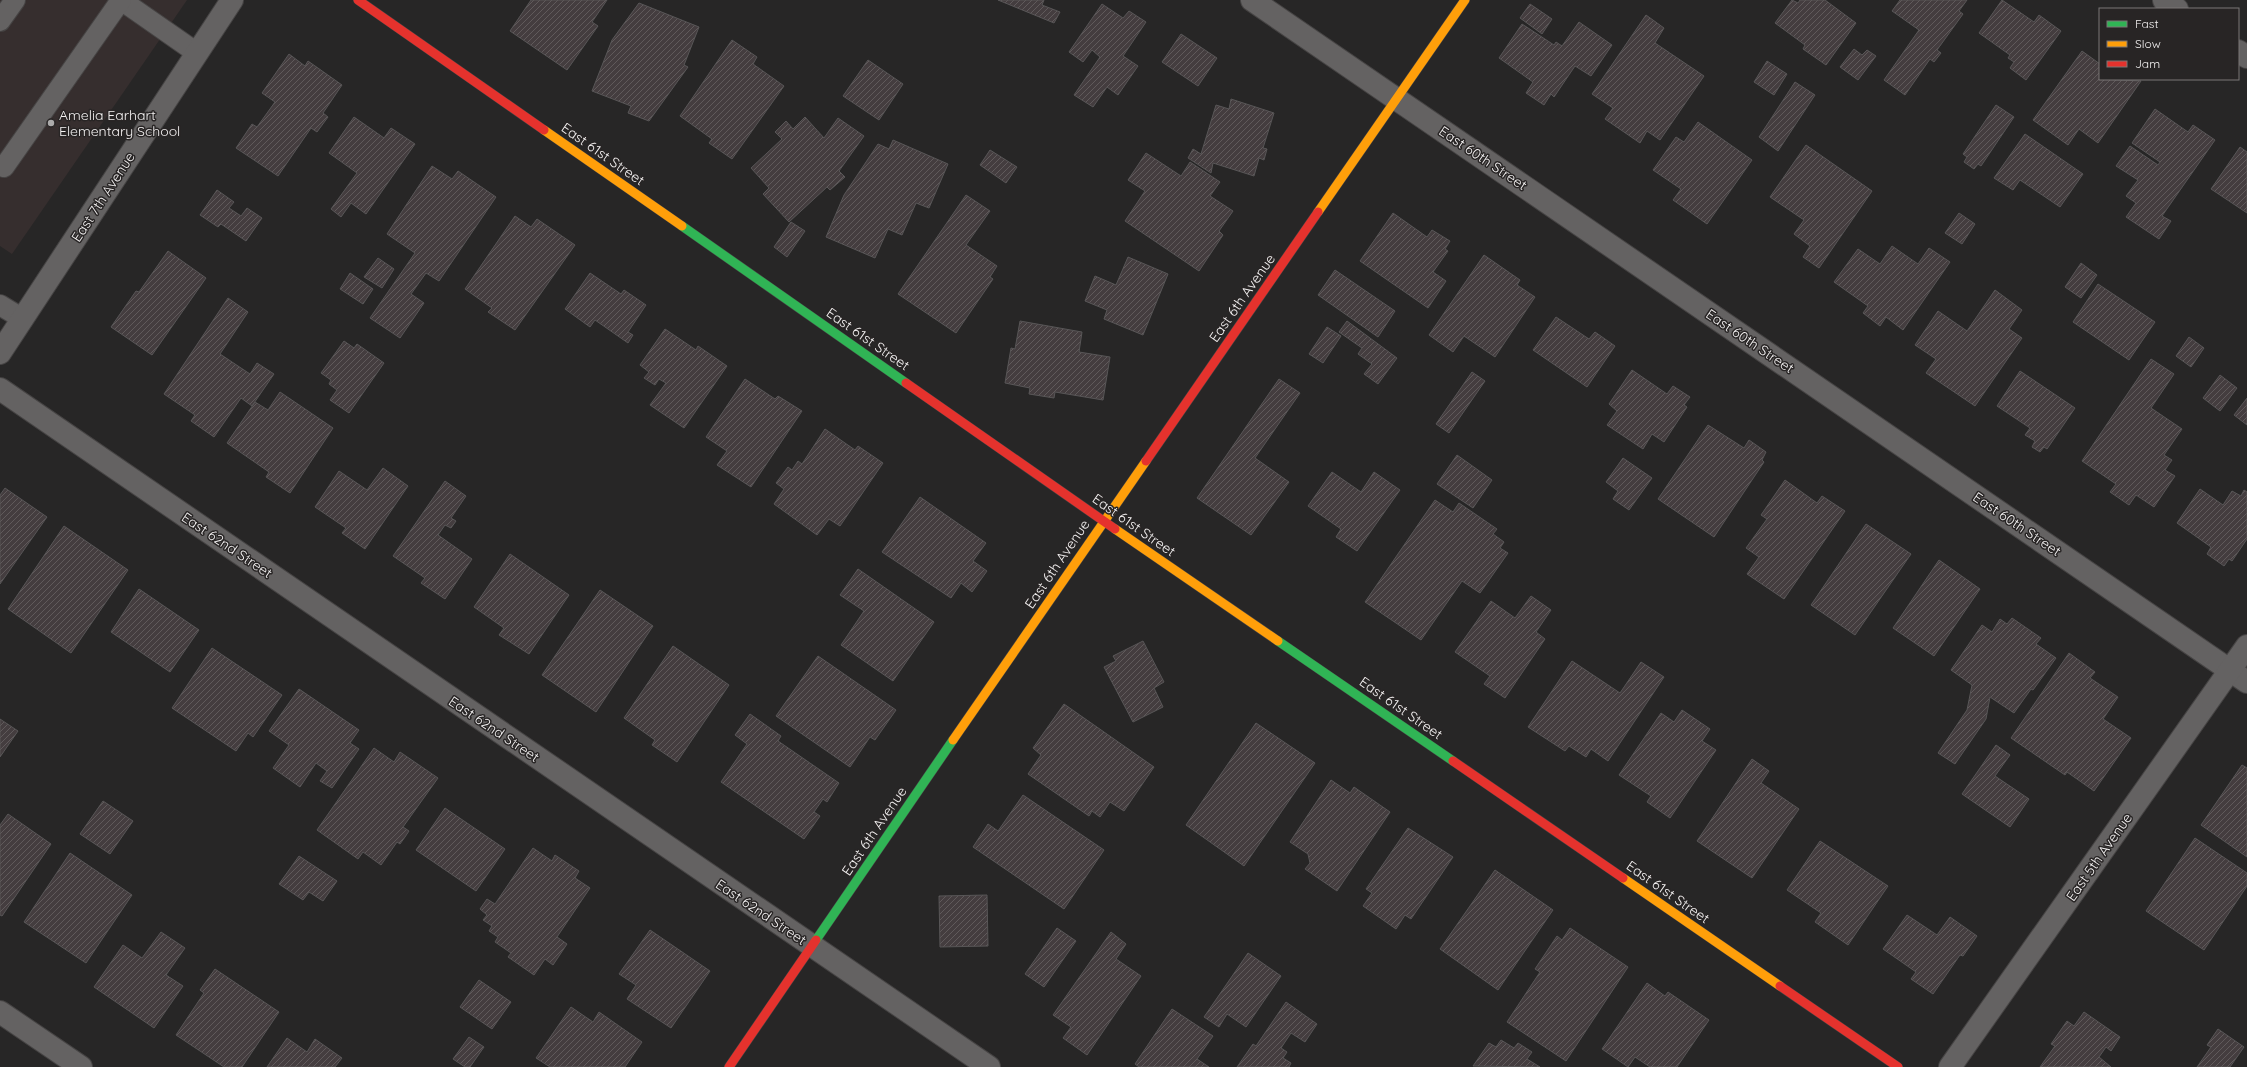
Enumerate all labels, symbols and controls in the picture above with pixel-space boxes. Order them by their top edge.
legend [2099,8,2239,80]
text: Fast [2135,16,2159,31]
text: Slow [2135,36,2161,51]
text: Jam [2135,56,2160,71]
place label: Amelia Earhart Elementary School [59,106,180,140]
marker: Amelia Earhart Elementary School [46,118,56,128]
street label: East 61st Street [558,119,648,190]
street label: East 60th Street [1436,122,1531,194]
street label: East 7th Avenue [67,149,139,245]
street label: East 6th Avenue [1205,250,1279,346]
street label: East 61st Street [823,304,913,375]
street label: East 60th Street [1703,305,1798,377]
street label: East 60th Street [1970,488,2065,560]
street label: East 61st Street [1089,490,1179,561]
street label: East 62nd Street [178,508,276,582]
street label: East 6th Avenue [1021,516,1093,612]
street label: East 61st Street [1356,673,1446,744]
street label: East 62nd Street [445,692,543,766]
street label: East 6th Avenue [838,783,910,879]
street label: East 5th Avenue [2062,809,2136,905]
street label: East 61st Street [1623,857,1713,928]
street label: East 62nd Street [712,875,810,949]

